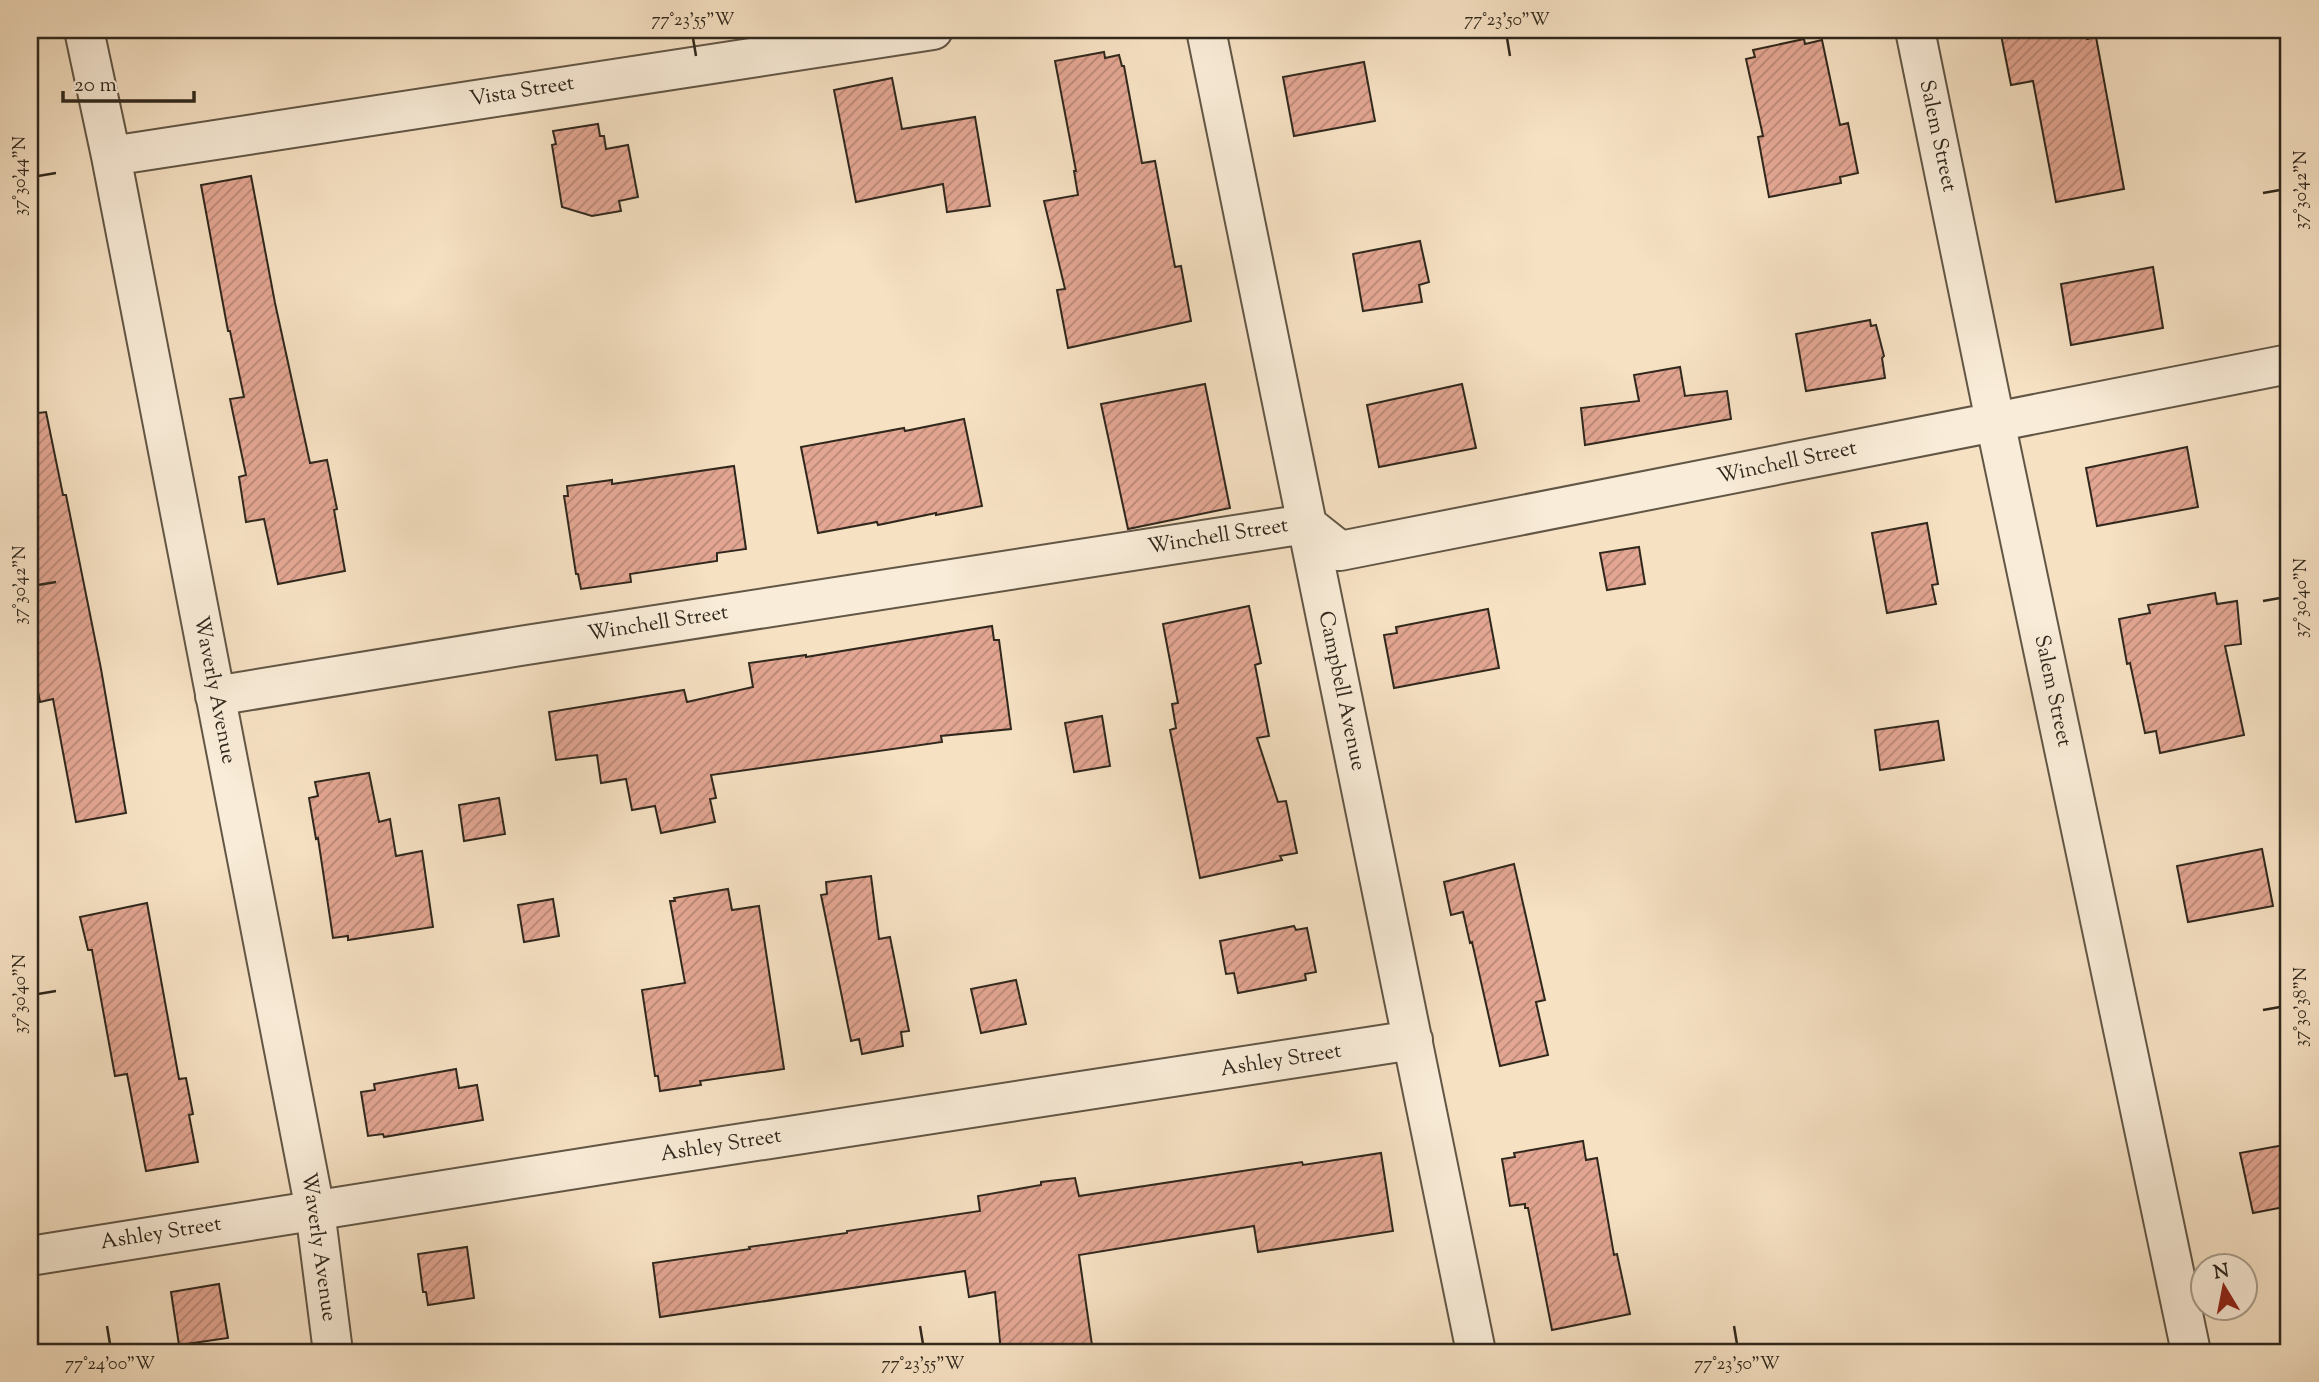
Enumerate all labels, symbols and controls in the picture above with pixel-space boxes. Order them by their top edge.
text: 77°23'55"W [652,8,735,34]
text: 77°23'50"W [1464,8,1550,34]
scale bar [63,60,194,104]
street label: Vista Street [468,69,576,115]
text: 20 m [74,71,117,101]
street label: Salem Street [1911,77,1963,195]
text: 37°30'44"N [8,136,34,216]
text: 37°30'42"N [2289,150,2315,230]
street label: Winchell Street [1715,434,1859,492]
street label: Winchell Street [1146,511,1290,563]
text: 37°30'42"N [8,545,34,625]
text: 37°30'40"N [2289,558,2315,638]
street label: Winchell Street [586,598,730,650]
street label: Campbell Avenue [1309,608,1373,774]
street label: Waverly Avenue [185,613,243,767]
street label: Salem Street [2026,632,2078,750]
text: 37°30'40"N [8,954,34,1034]
text: 37°30'38"N [2289,967,2315,1047]
street label: Ashley Street [1218,1037,1344,1085]
street label: Ashley Street [658,1122,784,1170]
street label: Waverly Avenue [293,1171,343,1323]
street label: Ashley Street [98,1210,224,1258]
north arrow [2190,1252,2260,1322]
text: N [2212,1258,2231,1287]
text: 77°24'00"W [65,1352,155,1378]
text: 77°23'55"W [882,1352,965,1378]
text: 77°23'50"W [1694,1352,1780,1378]

